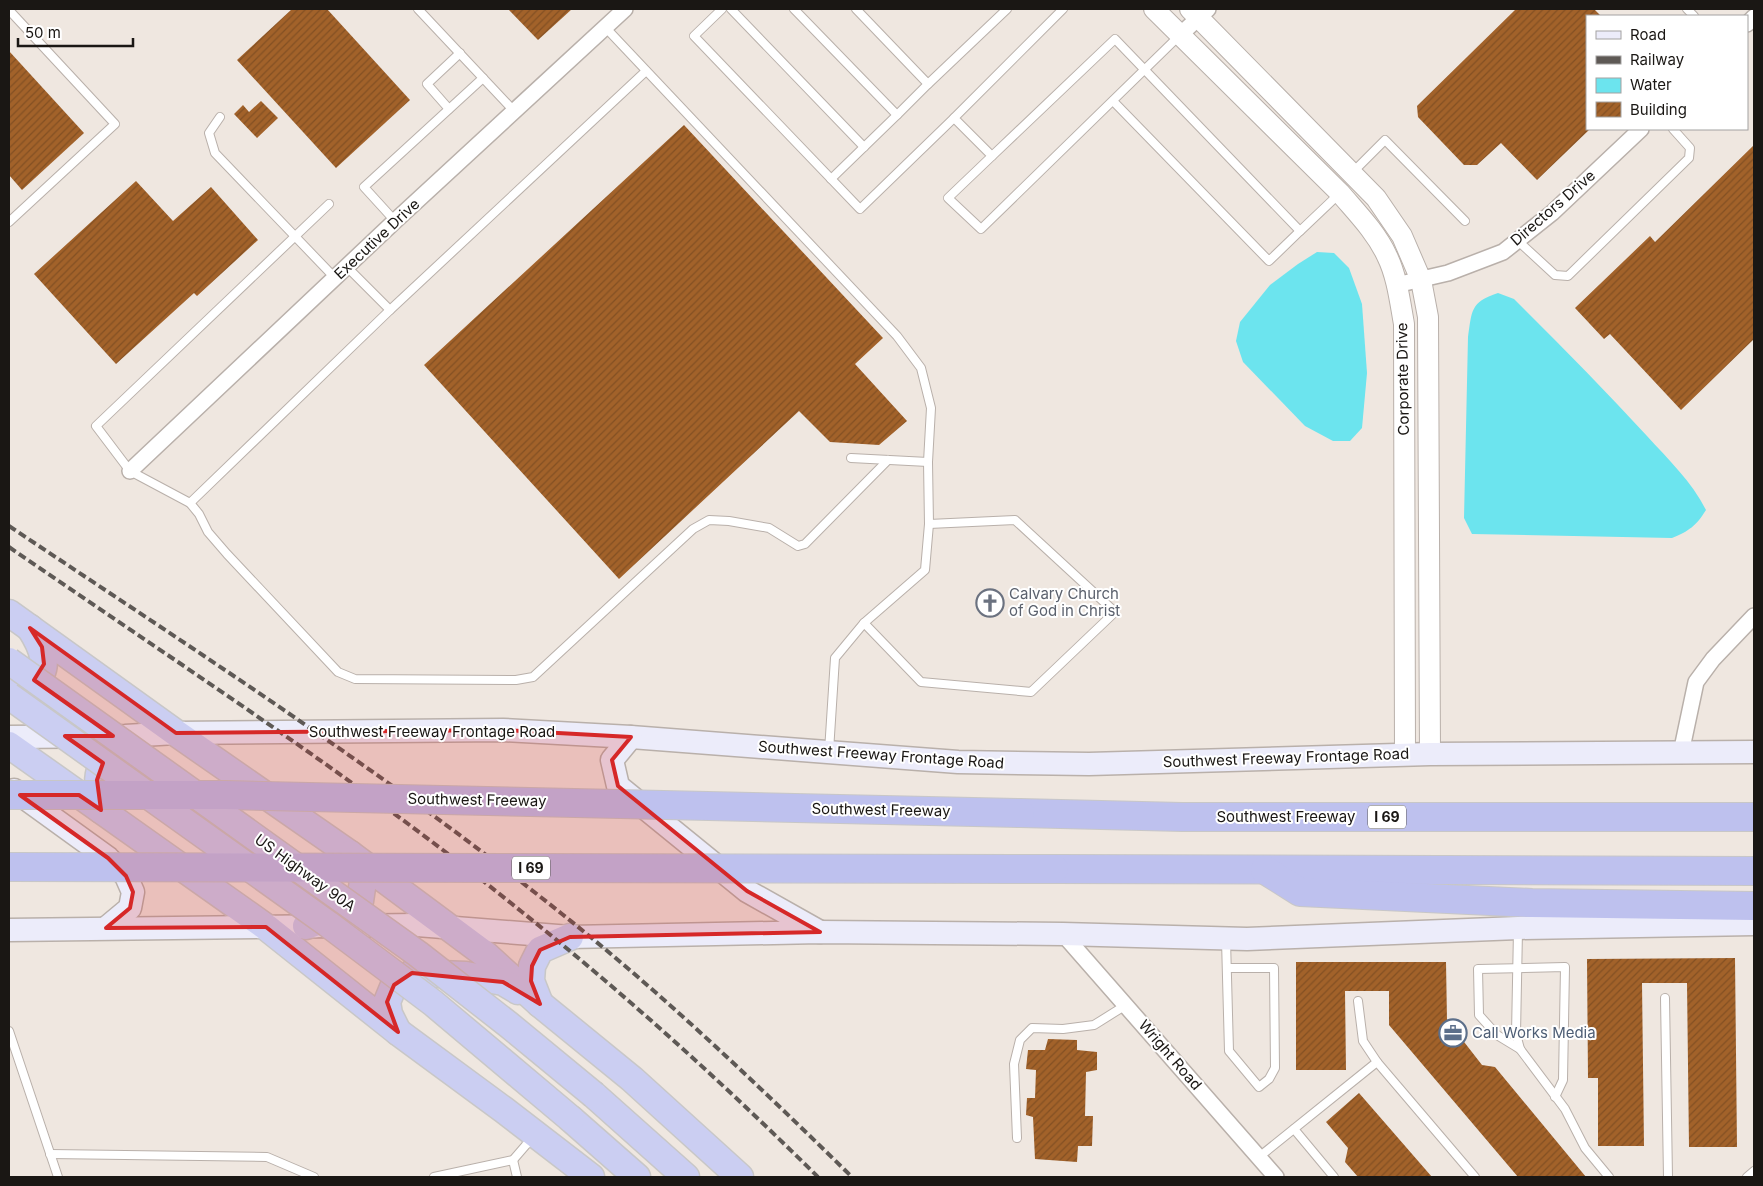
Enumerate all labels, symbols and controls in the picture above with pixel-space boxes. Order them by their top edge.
scale bar [18,15,132,47]
legend [1586,15,1748,130]
text: 50 m [25,23,61,42]
text: Road [1630,25,1666,44]
text: Railway [1630,50,1685,69]
text: Water [1630,75,1672,94]
text: Building [1630,100,1687,119]
street label: Directors Drive [1506,166,1599,250]
street label: Executive Drive [330,194,423,283]
street label: Corporate Drive [1392,322,1413,436]
place label: Calvary Church of God in Christ [1009,584,1120,620]
church icon: Calvary Church of God in Christ [975,588,1005,618]
street label: Southwest Freeway Frontage Road [309,722,555,741]
street label: Southwest Freeway Frontage Road [757,736,1005,773]
street label: Southwest Freeway Frontage Road [1162,744,1410,771]
street label: Southwest Freeway [407,789,547,810]
street label: Southwest Freeway [811,799,951,820]
road number: I 69 [1368,806,1406,829]
street label: Southwest Freeway [1217,807,1356,826]
street label: US Highway 90A [251,830,359,916]
road number: I 69 [512,856,550,880]
street label: Wright Road [1135,1016,1206,1094]
office icon: Call Works Media [1438,1018,1468,1048]
place label: Call Works Media [1472,1023,1596,1042]

